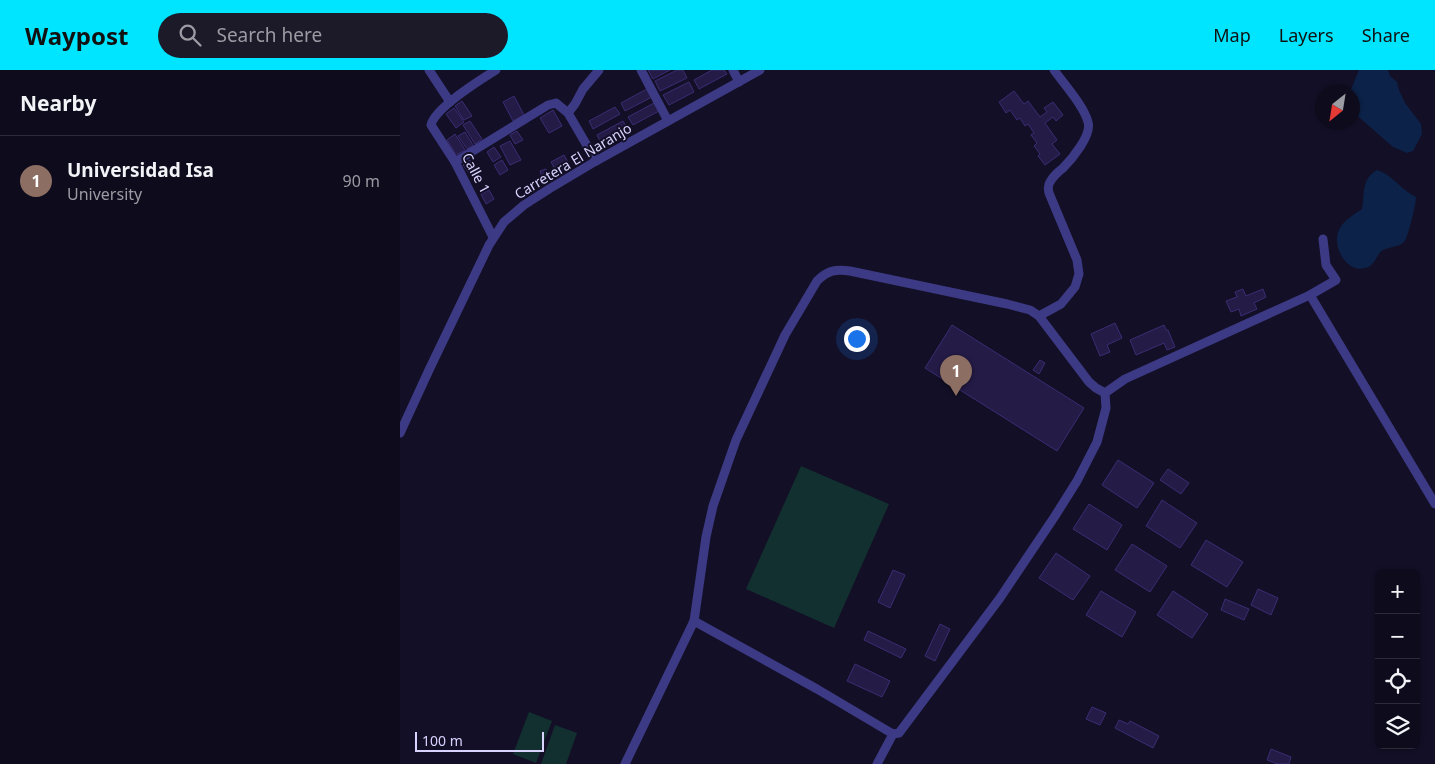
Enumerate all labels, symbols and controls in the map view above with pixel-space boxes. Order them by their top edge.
search box [158,13,508,58]
text: Waypost [25,19,128,52]
icon: search [176,21,204,49]
text: Search here [216,22,322,48]
text: Map [1213,23,1251,47]
text: Layers [1279,23,1334,47]
text: Share [1362,23,1410,47]
north arrow [1315,85,1360,130]
text: Nearby [20,89,96,117]
street label: Carretera El Naranjo [511,118,635,203]
street label: Calle 1 [458,149,495,196]
text: Universidad Isa [67,157,214,183]
text: 1 [31,170,41,192]
text: 90 m [343,170,380,192]
text: University [67,183,142,205]
your location [844,326,870,352]
pin: 1 [940,355,972,396]
map controls [1375,569,1420,749]
button: + [1375,569,1420,614]
button: − [1375,614,1420,659]
button: locate [1375,659,1420,704]
button: layers [1375,704,1420,749]
scale bar [415,729,544,752]
text: 100 m [422,731,463,750]

